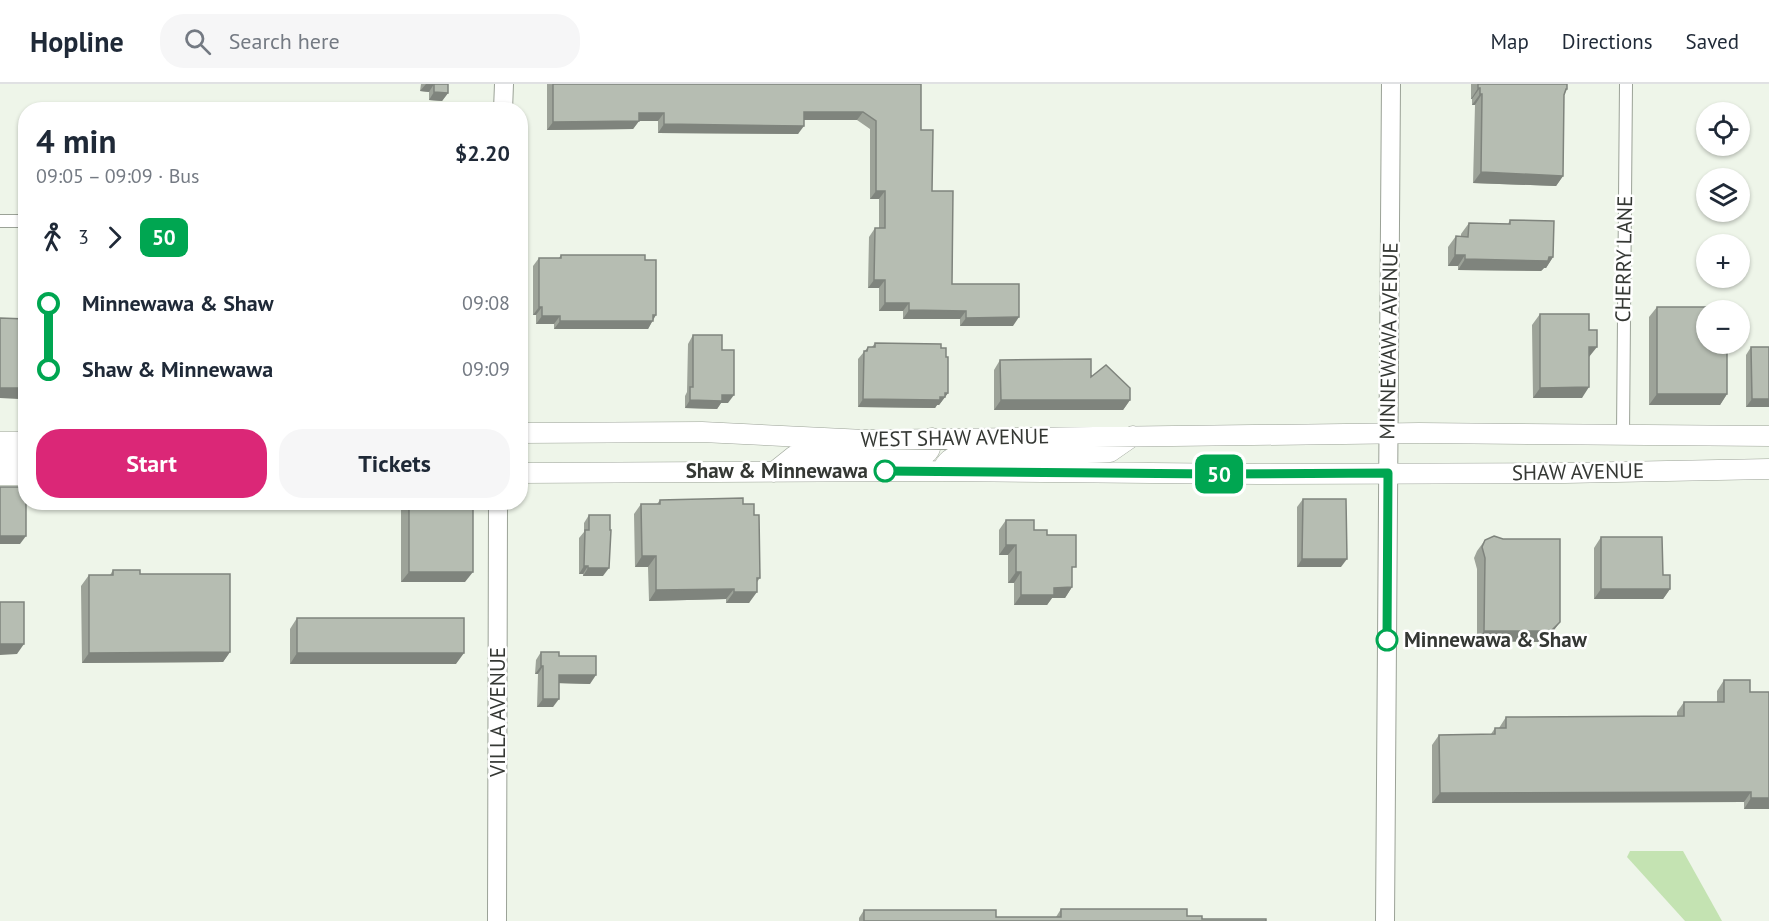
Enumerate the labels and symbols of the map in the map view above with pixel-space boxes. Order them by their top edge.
street label: CHERRY LANE [1609,195,1638,322]
street label: MINNEWAWA AVENUE [1373,242,1404,440]
street label: WEST SHAW AVENUE [860,422,1050,453]
line badge: 50 [1192,454,1246,494]
place label: Shaw & Minnewawa [686,457,868,484]
street label: SHAW AVENUE [1512,457,1644,486]
marker: Shaw & Minnewawa [874,460,896,482]
place label: Minnewawa & Shaw [1404,626,1588,653]
marker: Minnewawa & Shaw [1376,629,1398,651]
street label: VILLA AVENUE [484,647,511,778]

